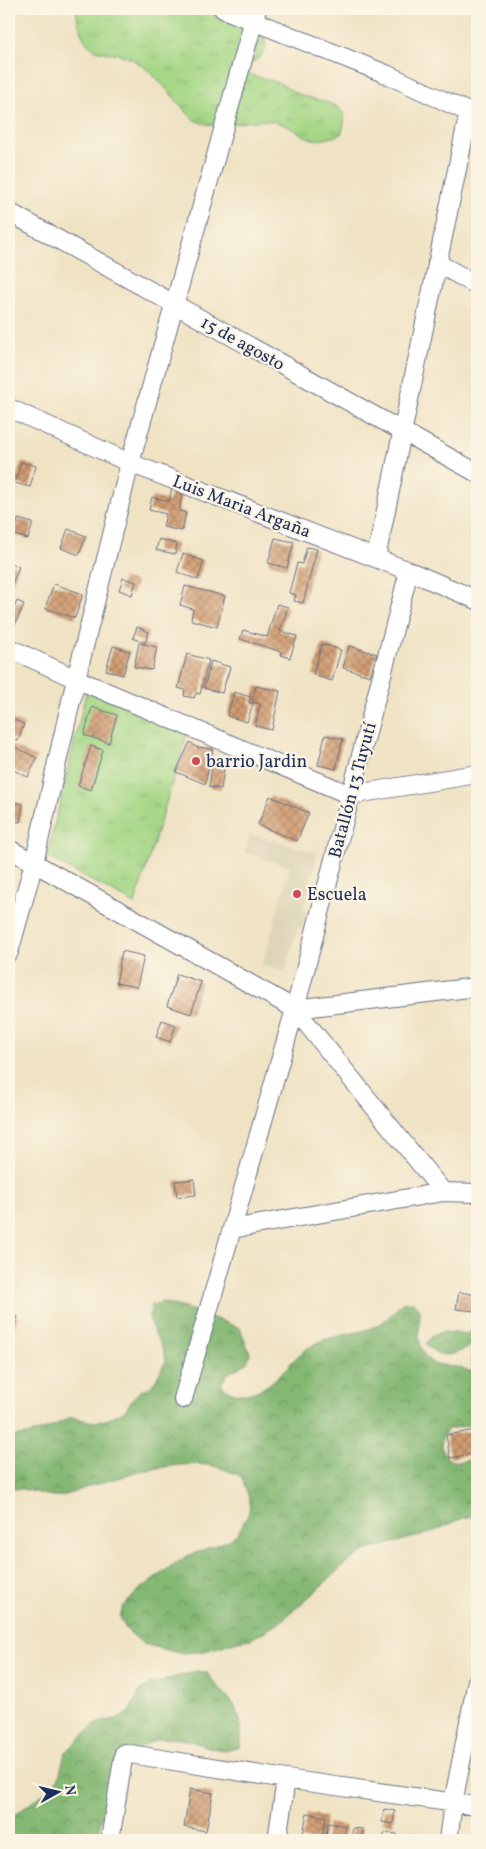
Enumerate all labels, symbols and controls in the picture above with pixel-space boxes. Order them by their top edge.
street label: 15 de agosto [196,311,289,378]
street label: Luis Maria Argaña [169,470,314,545]
street label: Batallón 13 Tuyutí [323,719,384,861]
place label: barrio Jardin [206,750,307,775]
marker: barrio Jardin [190,755,202,767]
place label: Escuela [307,883,367,908]
marker: Escuela [291,888,303,900]
north arrow [32,1766,82,1816]
text: N [59,1784,80,1797]

